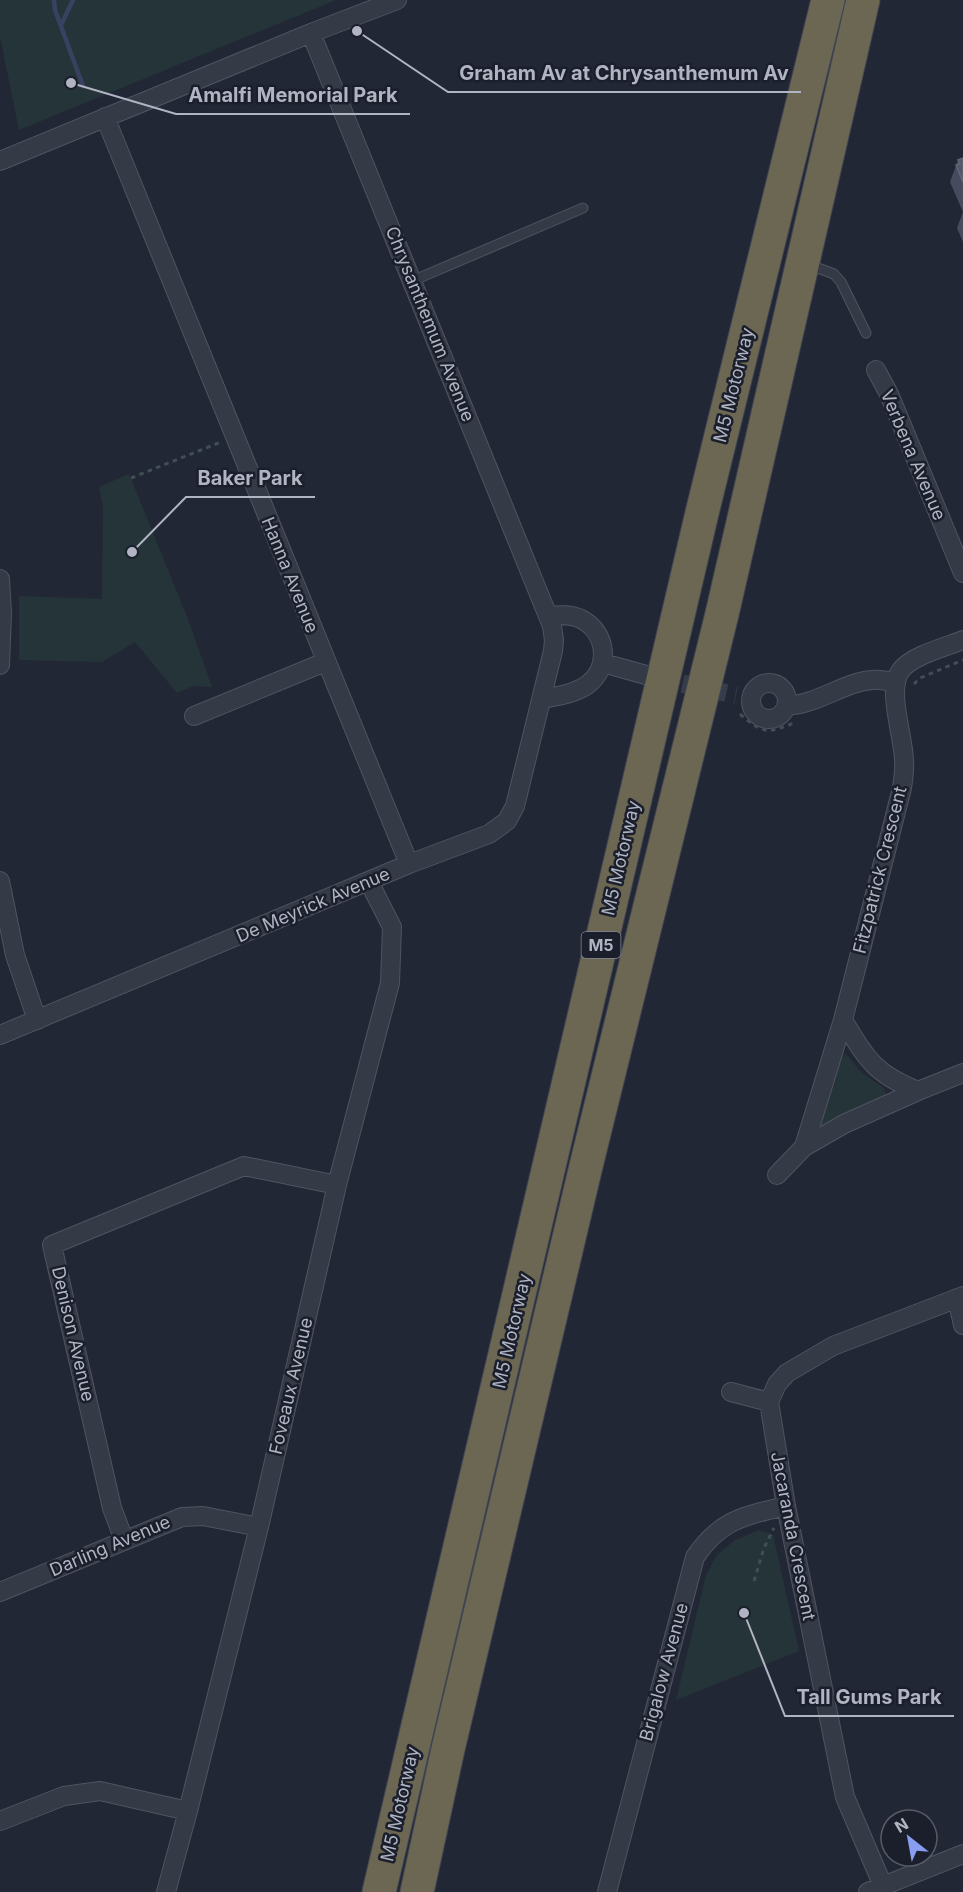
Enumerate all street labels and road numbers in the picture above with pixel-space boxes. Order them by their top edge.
street label: Chrysanthemum Avenue [382,223,479,425]
street label: M5 Motorway [709,325,758,444]
street label: Verbena Avenue [877,386,950,523]
street label: Hanna Avenue [258,514,323,636]
street label: Fitzpatrick Crescent [849,784,910,956]
street label: M5 Motorway [597,798,644,917]
street label: De Meyrick Avenue [233,863,393,946]
road number: M5 [582,932,620,958]
street label: Denison Avenue [48,1264,99,1403]
street label: M5 Motorway [488,1271,535,1390]
street label: Foveaux Avenue [265,1315,316,1456]
street label: Jacaranda Crescent [767,1450,820,1622]
street label: Darling Avenue [46,1511,173,1580]
street label: Brigalow Avenue [635,1600,692,1743]
street label: M5 Motorway [376,1744,423,1863]

